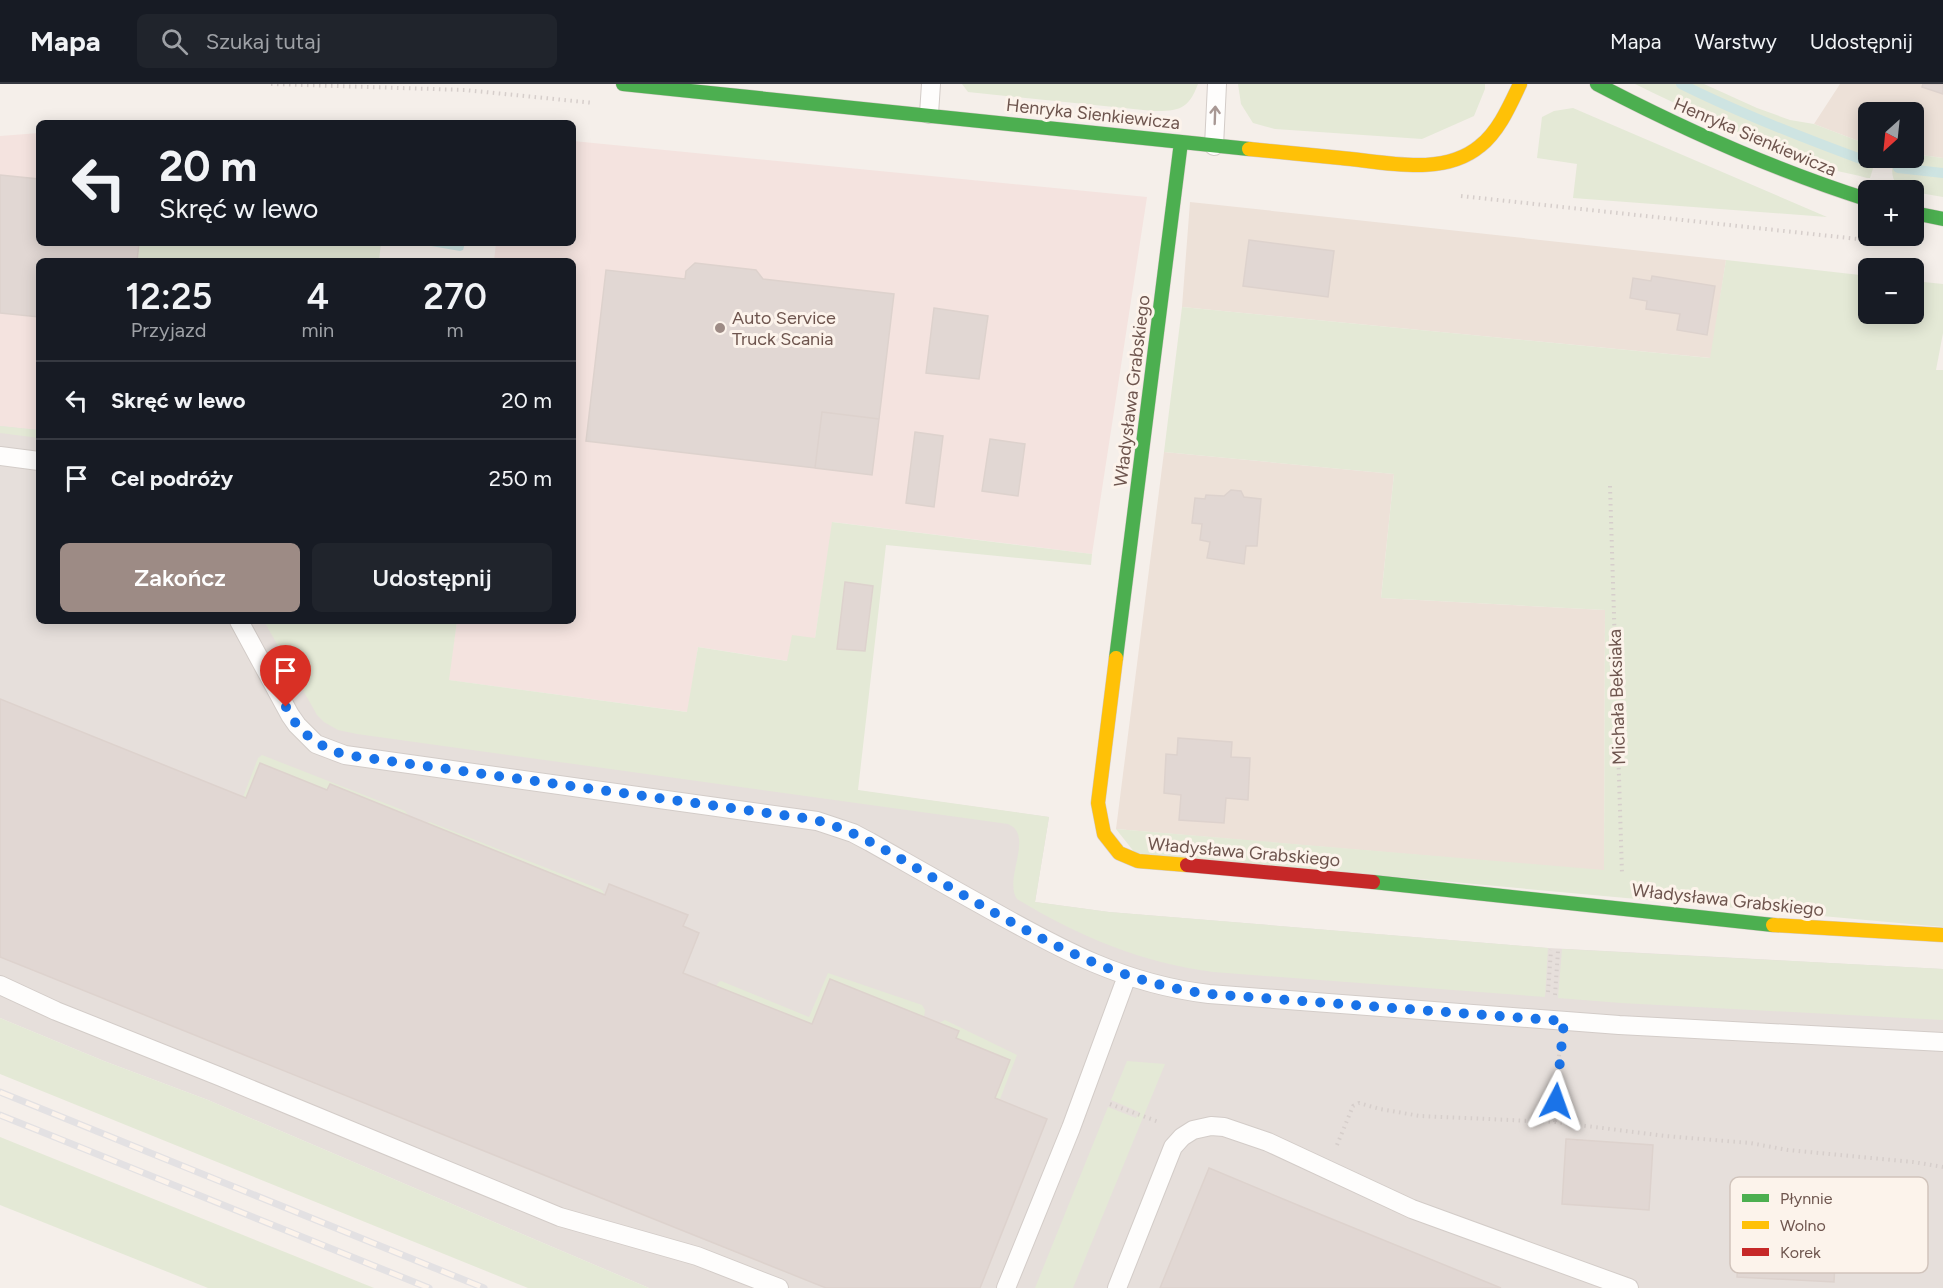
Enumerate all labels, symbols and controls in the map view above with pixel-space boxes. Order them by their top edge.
search box [137,14,557,68]
text: Mapa [30,24,101,58]
icon: search [158,25,191,58]
text: Szukaj tutaj [206,28,321,55]
text: Mapa [1610,29,1661,54]
text: Warstwy [1694,29,1777,54]
text: Udostępnij [1810,29,1913,54]
street label: Henryka Sienkiewicza [1670,93,1840,181]
street label: Henryka Sienkiewicza [1005,94,1181,134]
north arrow [1858,102,1924,168]
map controls [1858,102,1924,324]
one-way arrow [1210,105,1221,125]
text: 20 m [159,141,257,192]
icon: left [60,144,138,222]
button: + [1858,180,1924,246]
text: Skręć w lewo [159,192,319,225]
button: − [1858,258,1924,324]
text: 12:25 [125,275,212,318]
text: 4 [307,275,329,318]
text: 270 [423,275,487,318]
street label: Władysława Grabskiego [1109,294,1155,488]
place label: Auto Service Truck Scania [732,307,836,350]
text: Przyjazd [131,318,207,342]
text: min [301,318,334,342]
text: m [447,318,464,342]
marker: Auto Service Truck Scania [713,321,727,335]
icon: left [60,384,93,417]
text: Skręć w lewo [111,387,246,414]
text: 20 m [501,387,552,414]
icon: arrive [60,462,93,495]
text: Cel podróży [111,465,233,492]
text: 250 m [489,465,552,492]
button: Zakończ [60,543,300,612]
button: Udostępnij [312,543,552,612]
street label: Michała Beksiaka [1604,629,1630,765]
pin [260,645,311,707]
icon: arrive [269,654,302,687]
street label: Władysława Grabskiego [1147,833,1341,871]
street label: Władysława Grabskiego [1631,879,1825,921]
position arrow [1524,1069,1588,1133]
legend [1730,1177,1928,1273]
text: Płynnie [1780,1189,1833,1208]
text: Wolno [1780,1216,1826,1235]
text: Korek [1780,1243,1821,1262]

